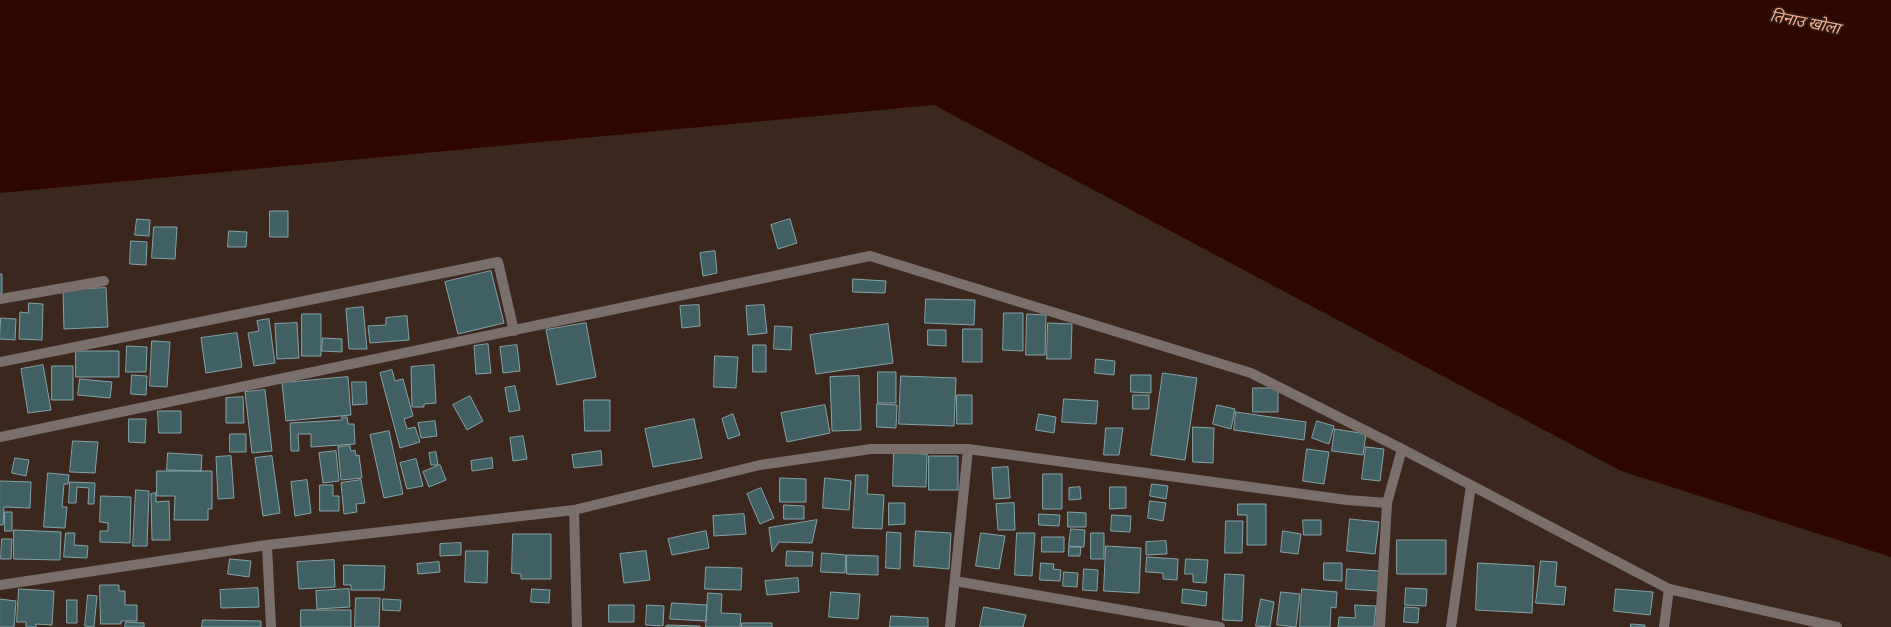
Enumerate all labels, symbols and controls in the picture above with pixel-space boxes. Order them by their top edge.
water label: तिनाउ खोला [1768,6,1842,38]

